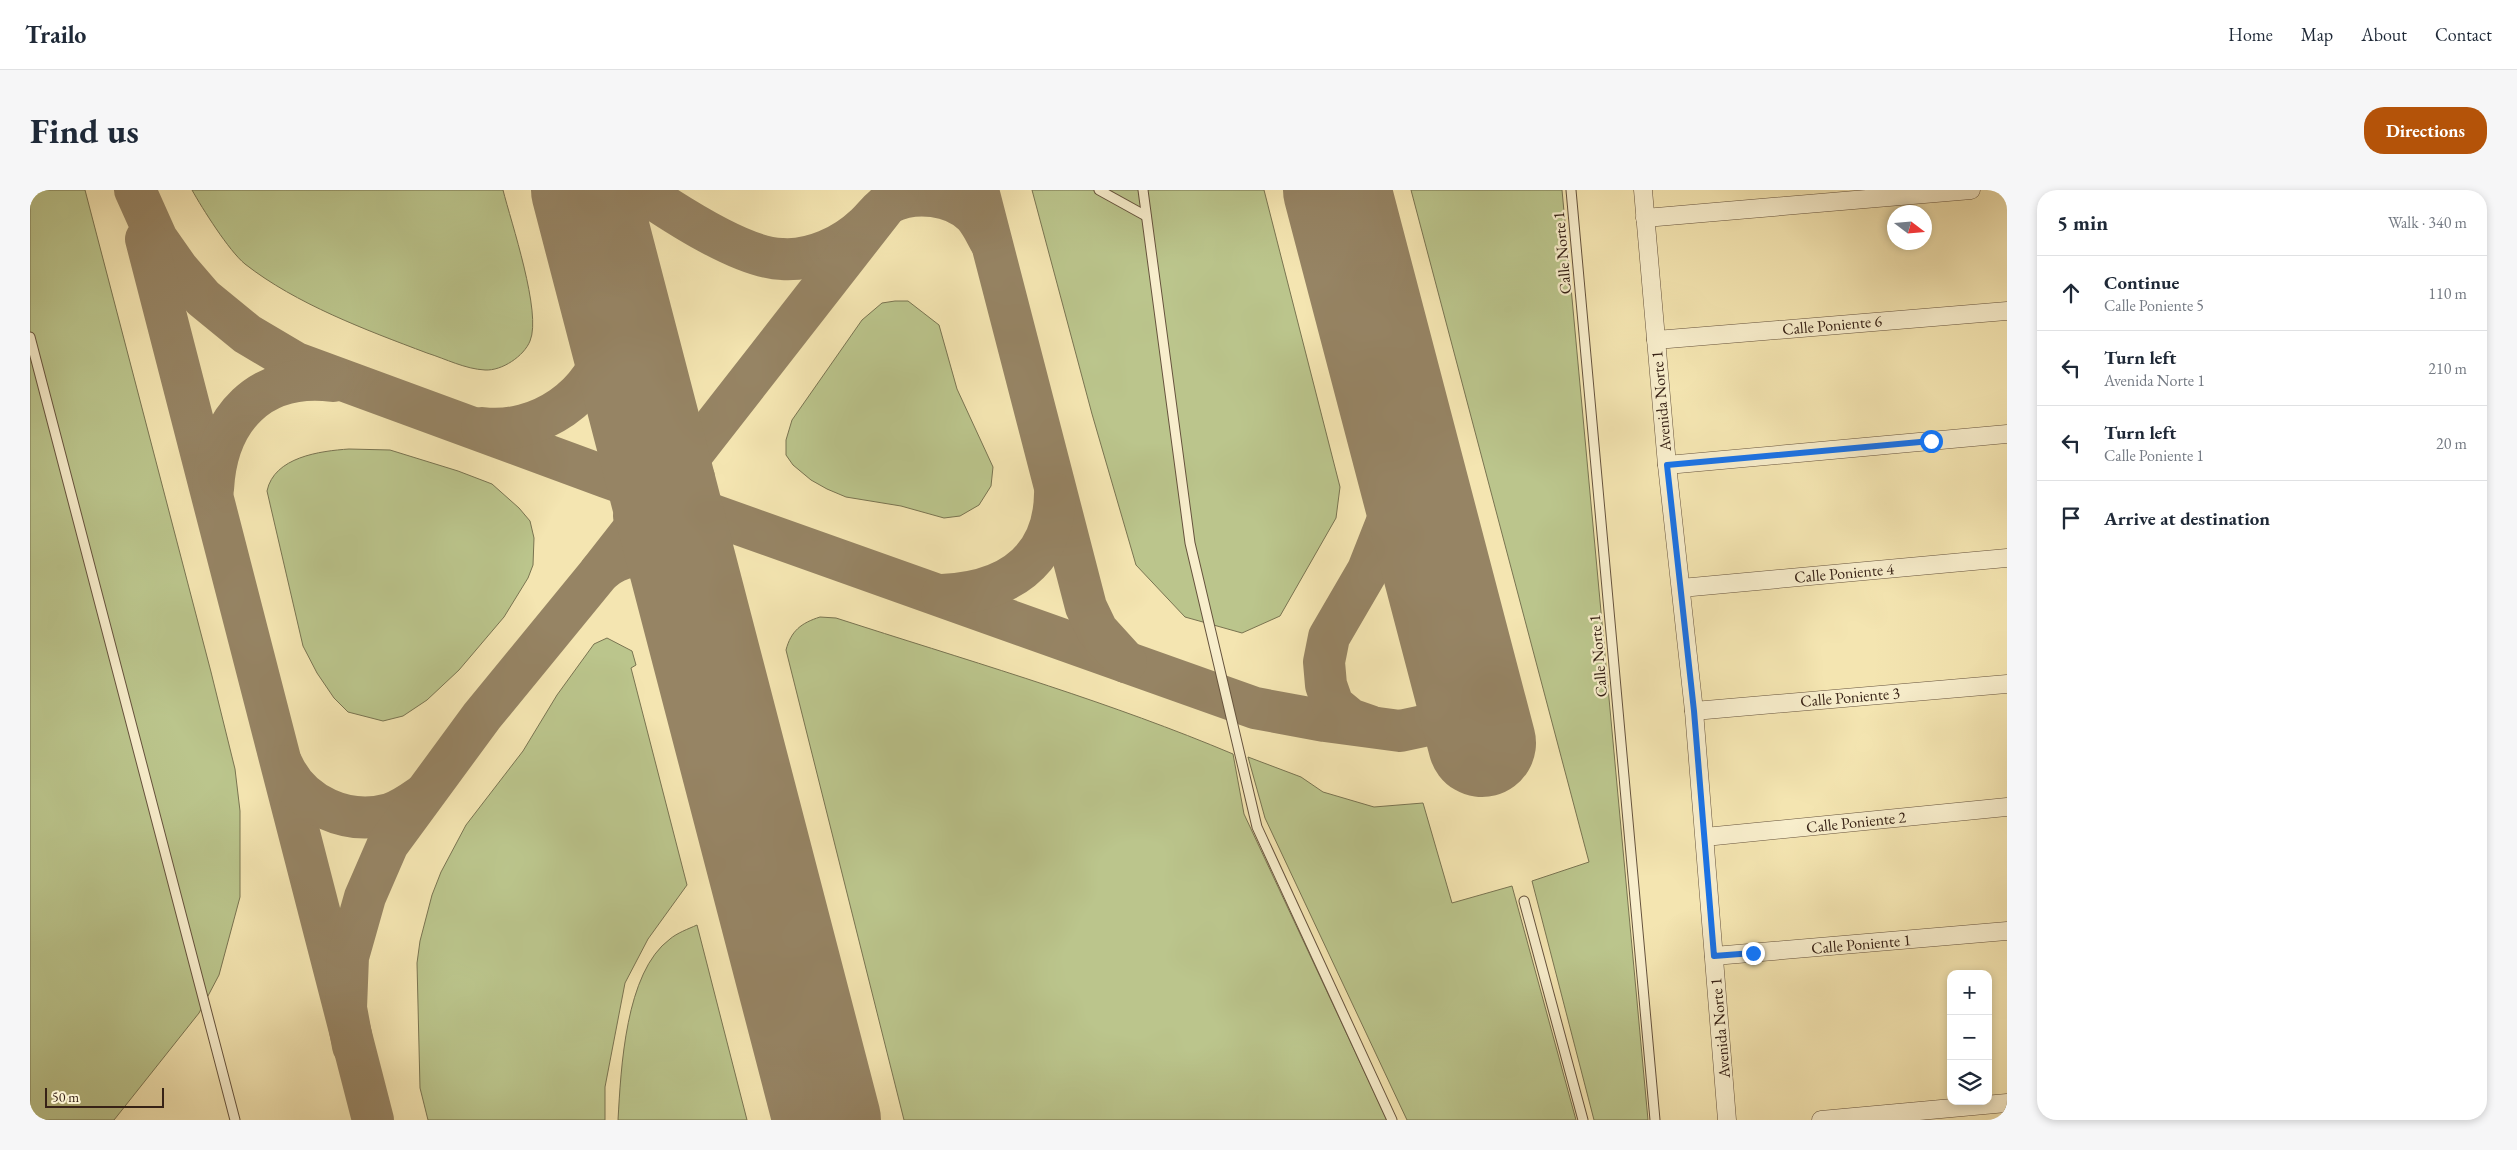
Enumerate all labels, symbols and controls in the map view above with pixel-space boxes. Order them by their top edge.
text: Trailo [25,19,86,50]
text: Home [2228,23,2273,46]
text: Map [2301,23,2333,46]
text: About [2361,23,2407,46]
text: Contact [2435,23,2492,46]
button: Directions [2364,107,2487,154]
text: Find us [30,108,139,153]
north arrow [1887,205,1932,250]
text: 5 min [2057,209,2108,236]
street label: Calle Norte 1 [1548,211,1576,295]
text: Walk · 340 m [2388,212,2467,233]
text: Continue [2104,270,2179,295]
icon: ahead [2057,279,2085,307]
text: 110 m [2428,283,2467,304]
text: Calle Poniente 5 [2104,295,2204,316]
street label: Calle Poniente 6 [1781,310,1883,340]
text: Turn left [2104,345,2176,370]
street label: Avenida Norte 1 [1646,350,1676,453]
icon: left [2057,354,2085,382]
text: 210 m [2428,358,2467,379]
text: Avenida Norte 1 [2104,370,2205,391]
text: Turn left [2104,420,2176,445]
icon: left [2057,429,2085,457]
route start [1920,430,1943,453]
text: 20 m [2436,433,2467,454]
text: Calle Poniente 1 [2104,445,2204,466]
icon: arrive [2057,504,2085,532]
text: Arrive at destination [2104,506,2270,531]
street label: Calle Poniente 4 [1793,558,1895,588]
street label: Calle Norte 1 [1584,614,1612,698]
street label: Calle Poniente 3 [1799,682,1901,712]
street label: Calle Poniente 2 [1805,806,1907,838]
street label: Calle Poniente 1 [1810,929,1912,959]
route end [1742,942,1765,965]
map controls [1947,970,1992,1105]
button: + [1947,970,1992,1015]
street label: Avenida Norte 1 [1705,977,1735,1080]
button: − [1947,1015,1992,1060]
button: layers [1947,1060,1992,1105]
scale bar [45,1085,164,1108]
text: 50 m [52,1088,79,1106]

